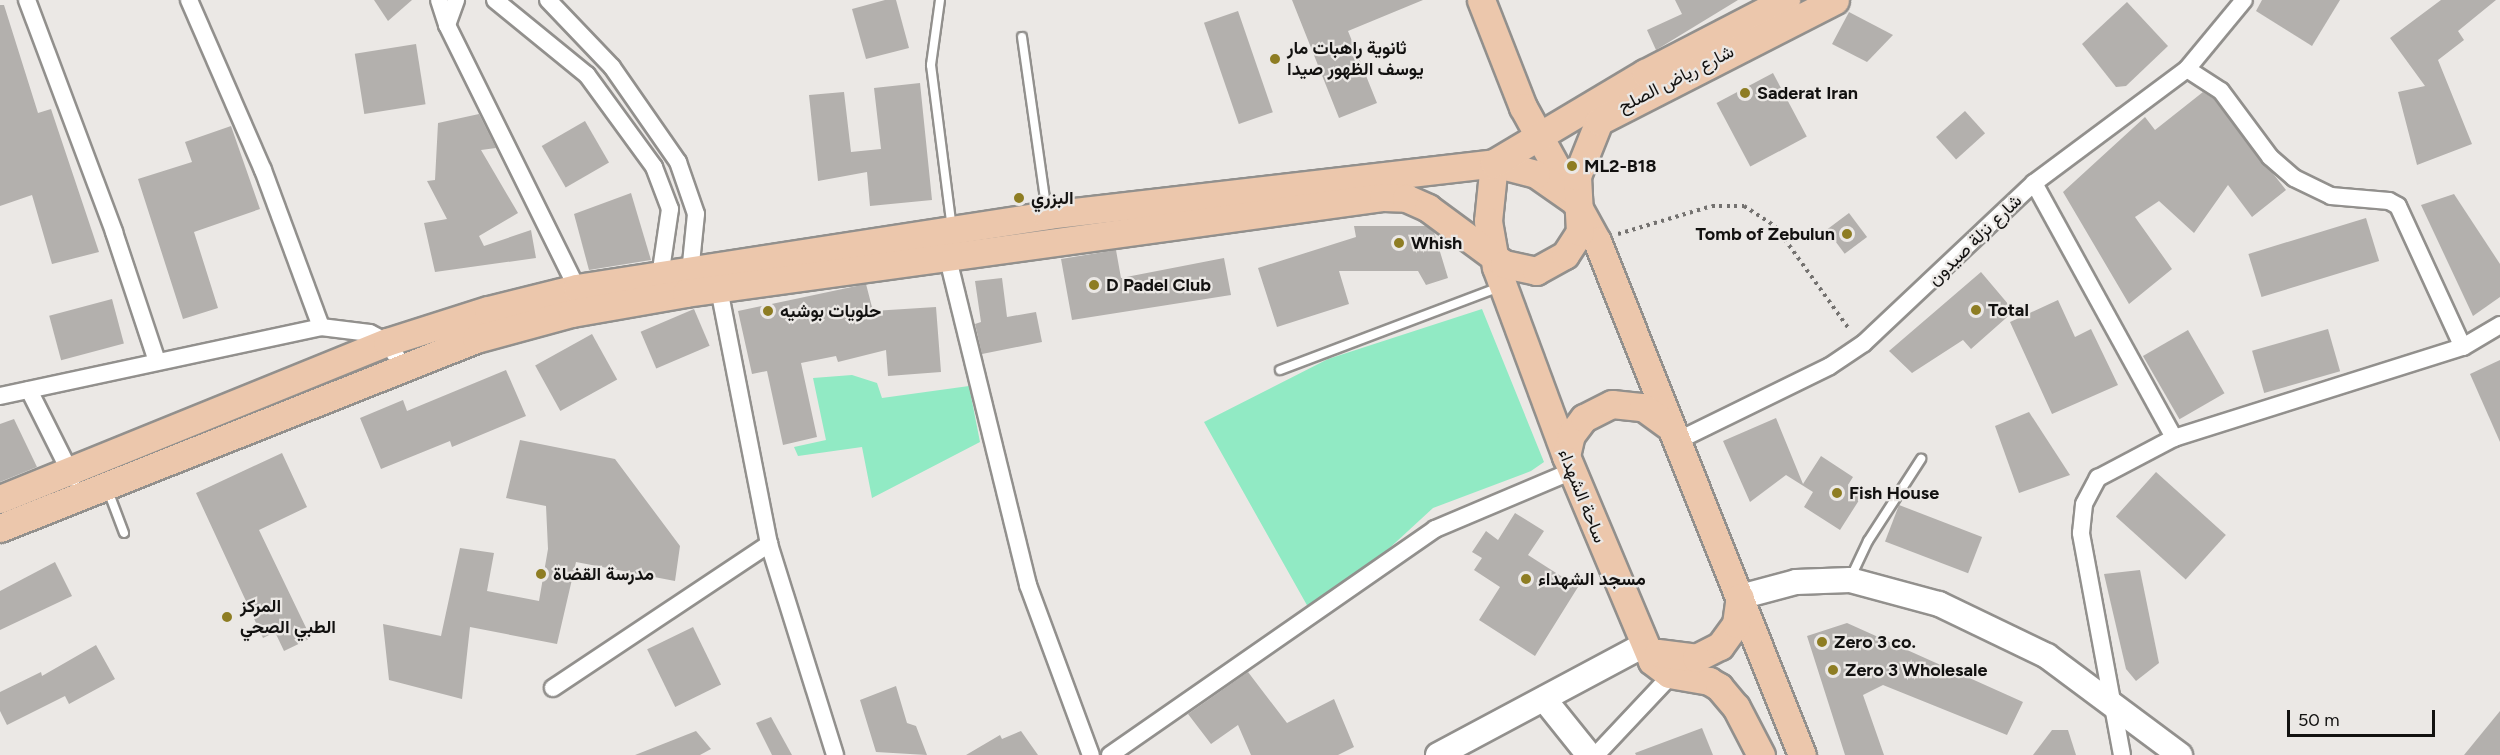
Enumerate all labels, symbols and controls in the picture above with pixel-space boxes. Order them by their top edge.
place label: ثانوية راهبات مار يوسف الظهور صيدا [1287,38,1424,80]
street label: شارع رياض الصلح [1615,41,1737,117]
marker: ثانوية راهبات مار يوسف الظهور صيدا [1268,52,1282,66]
place label: Saderat Iran [1757,82,1858,104]
marker: Saderat Iran [1738,86,1752,100]
place label: ML2-B18 [1584,155,1656,177]
marker: ML2-B18 [1565,159,1579,173]
place label: البزري [1031,187,1074,209]
street label: شارع نزلة صيدون [1924,190,2026,290]
marker: البزري [1012,191,1026,205]
place label: Tomb of Zebulun [1696,223,1835,245]
marker: Tomb of Zebulun [1840,227,1854,241]
place label: Whish [1411,232,1462,254]
marker: Whish [1392,236,1406,250]
place label: D Padel Club [1106,274,1211,296]
marker: D Padel Club [1087,278,1101,292]
place label: Total [1988,299,2029,321]
place label: حلويات بوشيه [780,300,881,322]
marker: Total [1969,303,1983,317]
marker: حلويات بوشيه [761,304,775,318]
street label: ساحة الشهداء [1553,446,1611,546]
place label: Fish House [1849,482,1939,504]
marker: Fish House [1830,486,1844,500]
place label: مدرسة القضاة [553,563,654,585]
marker: مدرسة القضاة [534,567,548,581]
place label: مسجد الشهداء [1538,568,1646,590]
marker: مسجد الشهداء [1519,572,1533,586]
place label: المركز الطبي الصحي [240,596,336,638]
marker: المركز الطبي الصحي [218,608,236,626]
place label: Zero 3 co. [1834,631,1916,653]
marker: Zero 3 co. [1815,635,1829,649]
place label: Zero 3 Wholesale [1845,659,1987,681]
marker: Zero 3 Wholesale [1826,663,1840,677]
scale bar [2290,698,2438,736]
text: 50 m [2298,709,2340,731]

